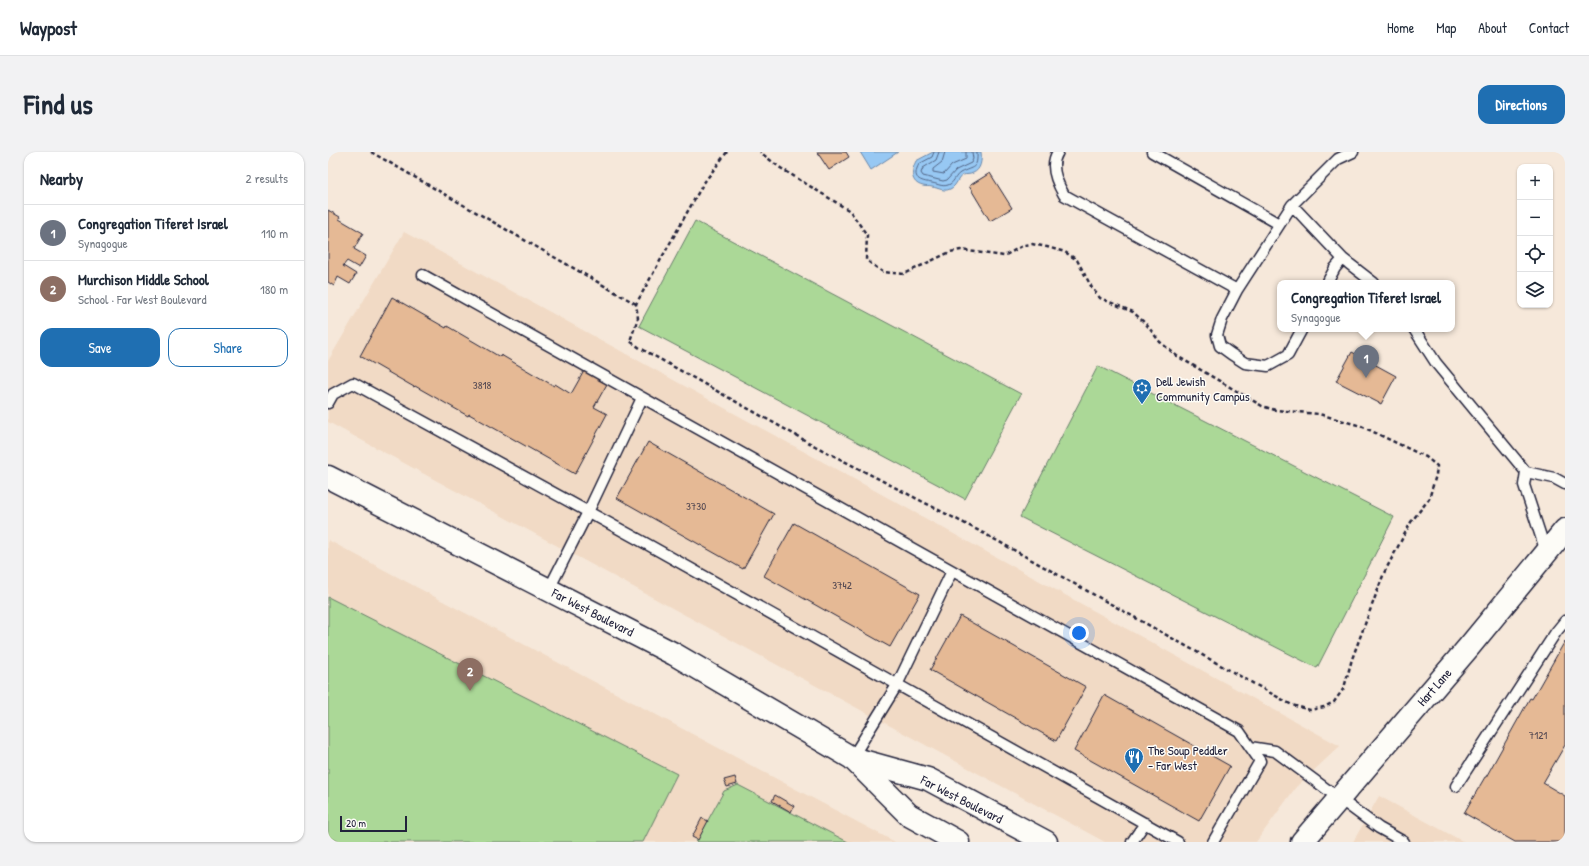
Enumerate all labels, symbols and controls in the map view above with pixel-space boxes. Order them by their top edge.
text: Waypost [20,15,77,41]
text: Home [1387,18,1414,37]
text: Map [1436,18,1456,37]
text: About [1478,18,1507,37]
text: Contact [1529,18,1569,37]
text: Find us [24,85,93,123]
button: Directions [1478,85,1565,124]
map controls [1517,164,1553,308]
button: + [1517,164,1553,200]
text: Nearby [40,167,83,190]
text: 2 results [246,169,288,187]
button: − [1517,200,1553,236]
text: Congregation Tiferet Israel [78,213,228,234]
text: 1 [51,224,55,242]
text: 110 m [261,224,288,242]
text: Synagogue [78,234,128,252]
button: locate [1517,236,1553,272]
text: Murchison Middle School [78,269,209,290]
button: layers [1517,272,1553,308]
text: 2 [50,280,56,298]
text: 180 m [260,280,288,298]
popup [1277,280,1455,332]
text: Congregation Tiferet Israel [1291,287,1441,308]
text: School · Far West Boulevard [78,290,207,308]
text: Synagogue [1291,308,1341,326]
button: Save [40,328,160,367]
button: Share [168,328,288,367]
pin: 1 [1353,345,1379,378]
place label: Dell Jewish Community Campus [1156,372,1250,405]
synagogue icon: Dell Jewish Community Campus [1131,377,1153,405]
house number: 3818 [473,378,491,392]
house number: 3730 [686,499,706,513]
house number: 3742 [832,578,852,592]
street label: Far West Boulevard [548,583,637,640]
your location [1069,623,1089,643]
pin: 2 [457,658,483,691]
street label: Hart Lane [1413,664,1455,710]
house number: 7121 [1529,728,1547,742]
place label: The Soup Peddler - Far West [1148,741,1228,774]
restaurant icon: The Soup Peddler - Far West [1123,746,1145,774]
street label: Far West Boulevard [917,770,1006,827]
scale bar [340,814,407,833]
text: 20 m [346,816,366,830]

